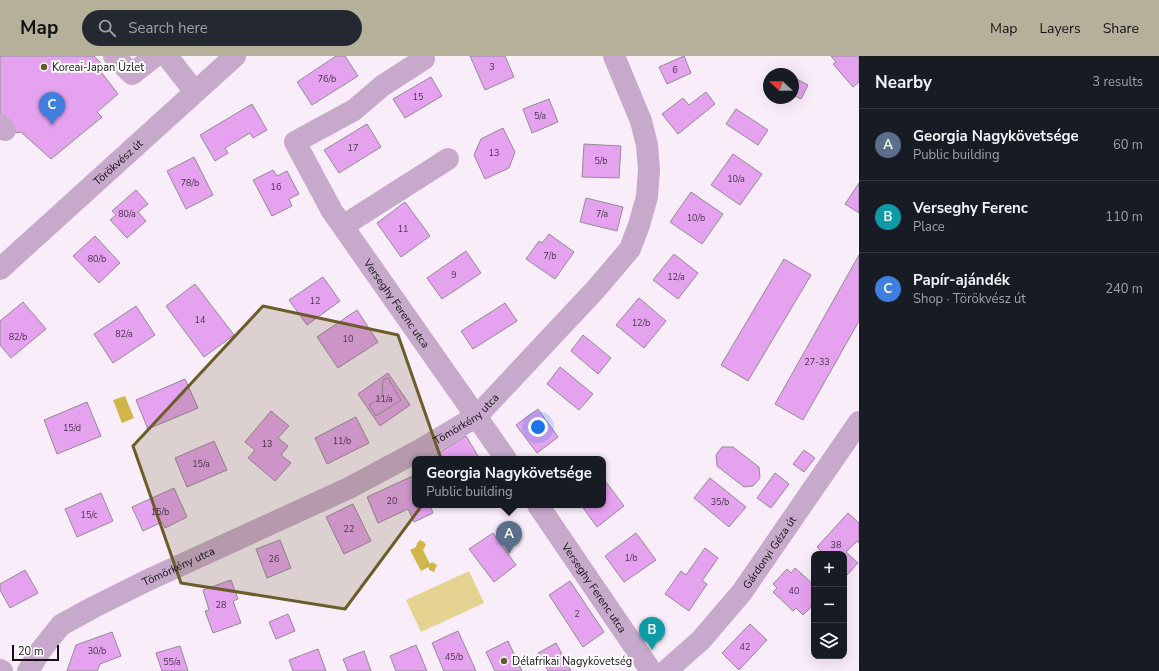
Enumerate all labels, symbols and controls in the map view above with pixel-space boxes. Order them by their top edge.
search box [82,10,362,46]
text: Map [20,15,58,41]
icon: search [96,17,118,39]
text: Search here [128,18,208,38]
text: Map [990,19,1017,38]
text: Layers [1039,19,1081,38]
text: Share [1103,19,1139,38]
place label: Koreai-Japan Üzlet [52,60,144,75]
house number: 3 [489,61,495,73]
marker: Koreai-Japan Üzlet [39,62,49,72]
house number: 6 [672,64,678,76]
north arrow [763,68,799,104]
text: Nearby [875,71,932,94]
house number: 76/b [318,73,336,85]
text: 3 results [1092,73,1143,91]
house number: 15 [413,91,423,103]
pin: C [39,92,65,125]
house number: 5/a [534,110,546,122]
text: Georgia Nagykövetsége [913,126,1079,146]
street label: Törökvész út [90,136,146,189]
text: A [883,136,893,154]
text: 60 m [1113,136,1143,154]
house number: 17 [348,142,358,154]
text: Public building [913,146,1000,164]
house number: 13 [489,147,499,159]
house number: 5/b [594,155,608,167]
house number: 10/a [727,173,745,185]
house number: 78/b [181,177,199,189]
house number: 16 [271,181,281,193]
text: Verseghy Ferenc [913,198,1028,218]
house number: 80/a [118,208,136,220]
house number: 7/a [596,208,608,220]
text: B [884,208,892,226]
text: 110 m [1105,208,1143,226]
house number: 10/b [687,212,705,224]
text: Place [913,218,945,236]
house number: 11 [398,223,408,235]
house number: 7/b [543,250,557,262]
house number: 80/b [88,253,106,265]
street label: Verseghy Ferenc utca [359,255,433,351]
house number: 9 [451,269,457,281]
text: Papír-ajándék [913,270,1010,290]
house number: 12/a [667,271,685,283]
text: C [884,280,892,298]
text: 240 m [1105,280,1143,298]
text: Shop · Törökvész út [913,290,1026,308]
house number: 12 [310,295,320,307]
house number: 14 [195,314,206,326]
house number: 12/b [632,317,650,329]
house number: 82/a [115,328,133,340]
house number: 82/b [9,331,27,343]
house number: 10 [343,333,353,345]
house number: 27-33 [804,356,830,368]
street label: Tömörkény utca [431,390,502,448]
house number: 11/a [375,393,393,405]
your location [528,417,548,437]
house number: 15/d [63,422,81,434]
house number: 11/b [333,435,351,447]
house number: 13 [262,438,272,450]
popup [412,456,606,508]
house number: 15/a [192,458,210,470]
text: Georgia Nagykövetsége [426,463,592,483]
text: Public building [426,483,513,501]
house number: 20 [387,495,397,507]
house number: 35/b [711,496,729,508]
house number: 15/b [151,506,169,518]
house number: 15/c [81,509,97,521]
street label: Gárdonyi Géza út [739,513,800,592]
pin: A [496,521,522,554]
house number: 22 [344,523,354,535]
street label: Verseghy Ferenc utca [557,539,630,636]
house number: 38 [831,539,841,551]
street label: Tömörkény utca [140,543,217,590]
map controls [811,551,847,659]
button: + [811,551,847,587]
house number: 1/b [624,552,638,564]
house number: 26 [269,553,279,565]
house number: 40 [789,585,799,597]
button: − [811,587,847,623]
house number: 28 [216,599,226,611]
house number: 2 [574,608,580,620]
pin: B [639,617,665,650]
button: layers [811,623,847,659]
house number: 42 [740,641,750,653]
scale bar [12,643,59,662]
text: 20 m [18,644,43,659]
house number: 30/b [88,645,106,657]
house number: 45/b [445,651,463,663]
place label: Délafrikai Nagykövetség [512,654,632,669]
house number: 55/a [163,656,181,668]
marker: Délafrikai Nagykövetség [499,656,509,666]

